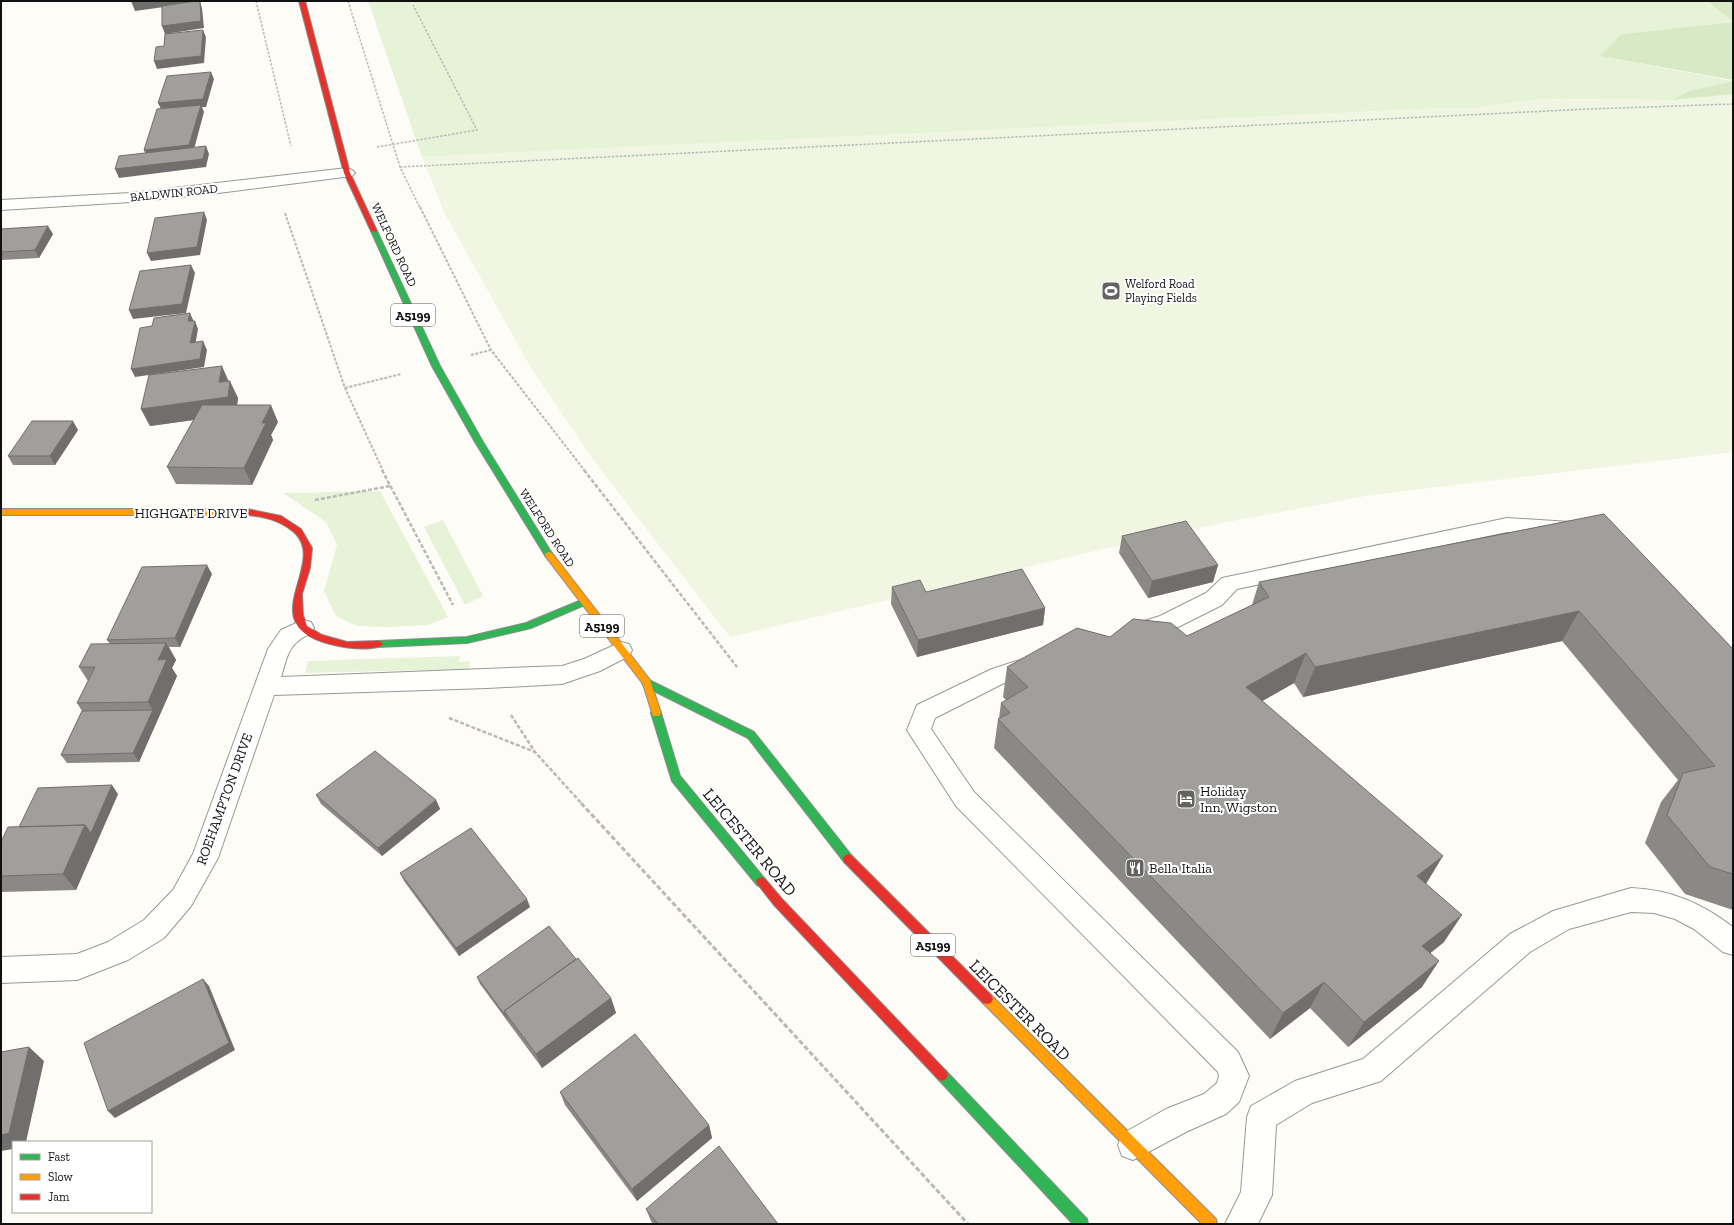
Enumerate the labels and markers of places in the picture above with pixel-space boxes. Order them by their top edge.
place label: Welford Road Playing Fields [1125,277,1197,305]
sports icon: Welford Road Playing Fields [1100,280,1122,302]
place label: Holiday Inn, Wigston [1200,783,1277,816]
hotel icon: Holiday Inn, Wigston [1175,788,1197,810]
restaurant icon: Bella Italia [1124,857,1146,879]
place label: Bella Italia [1149,860,1212,877]

